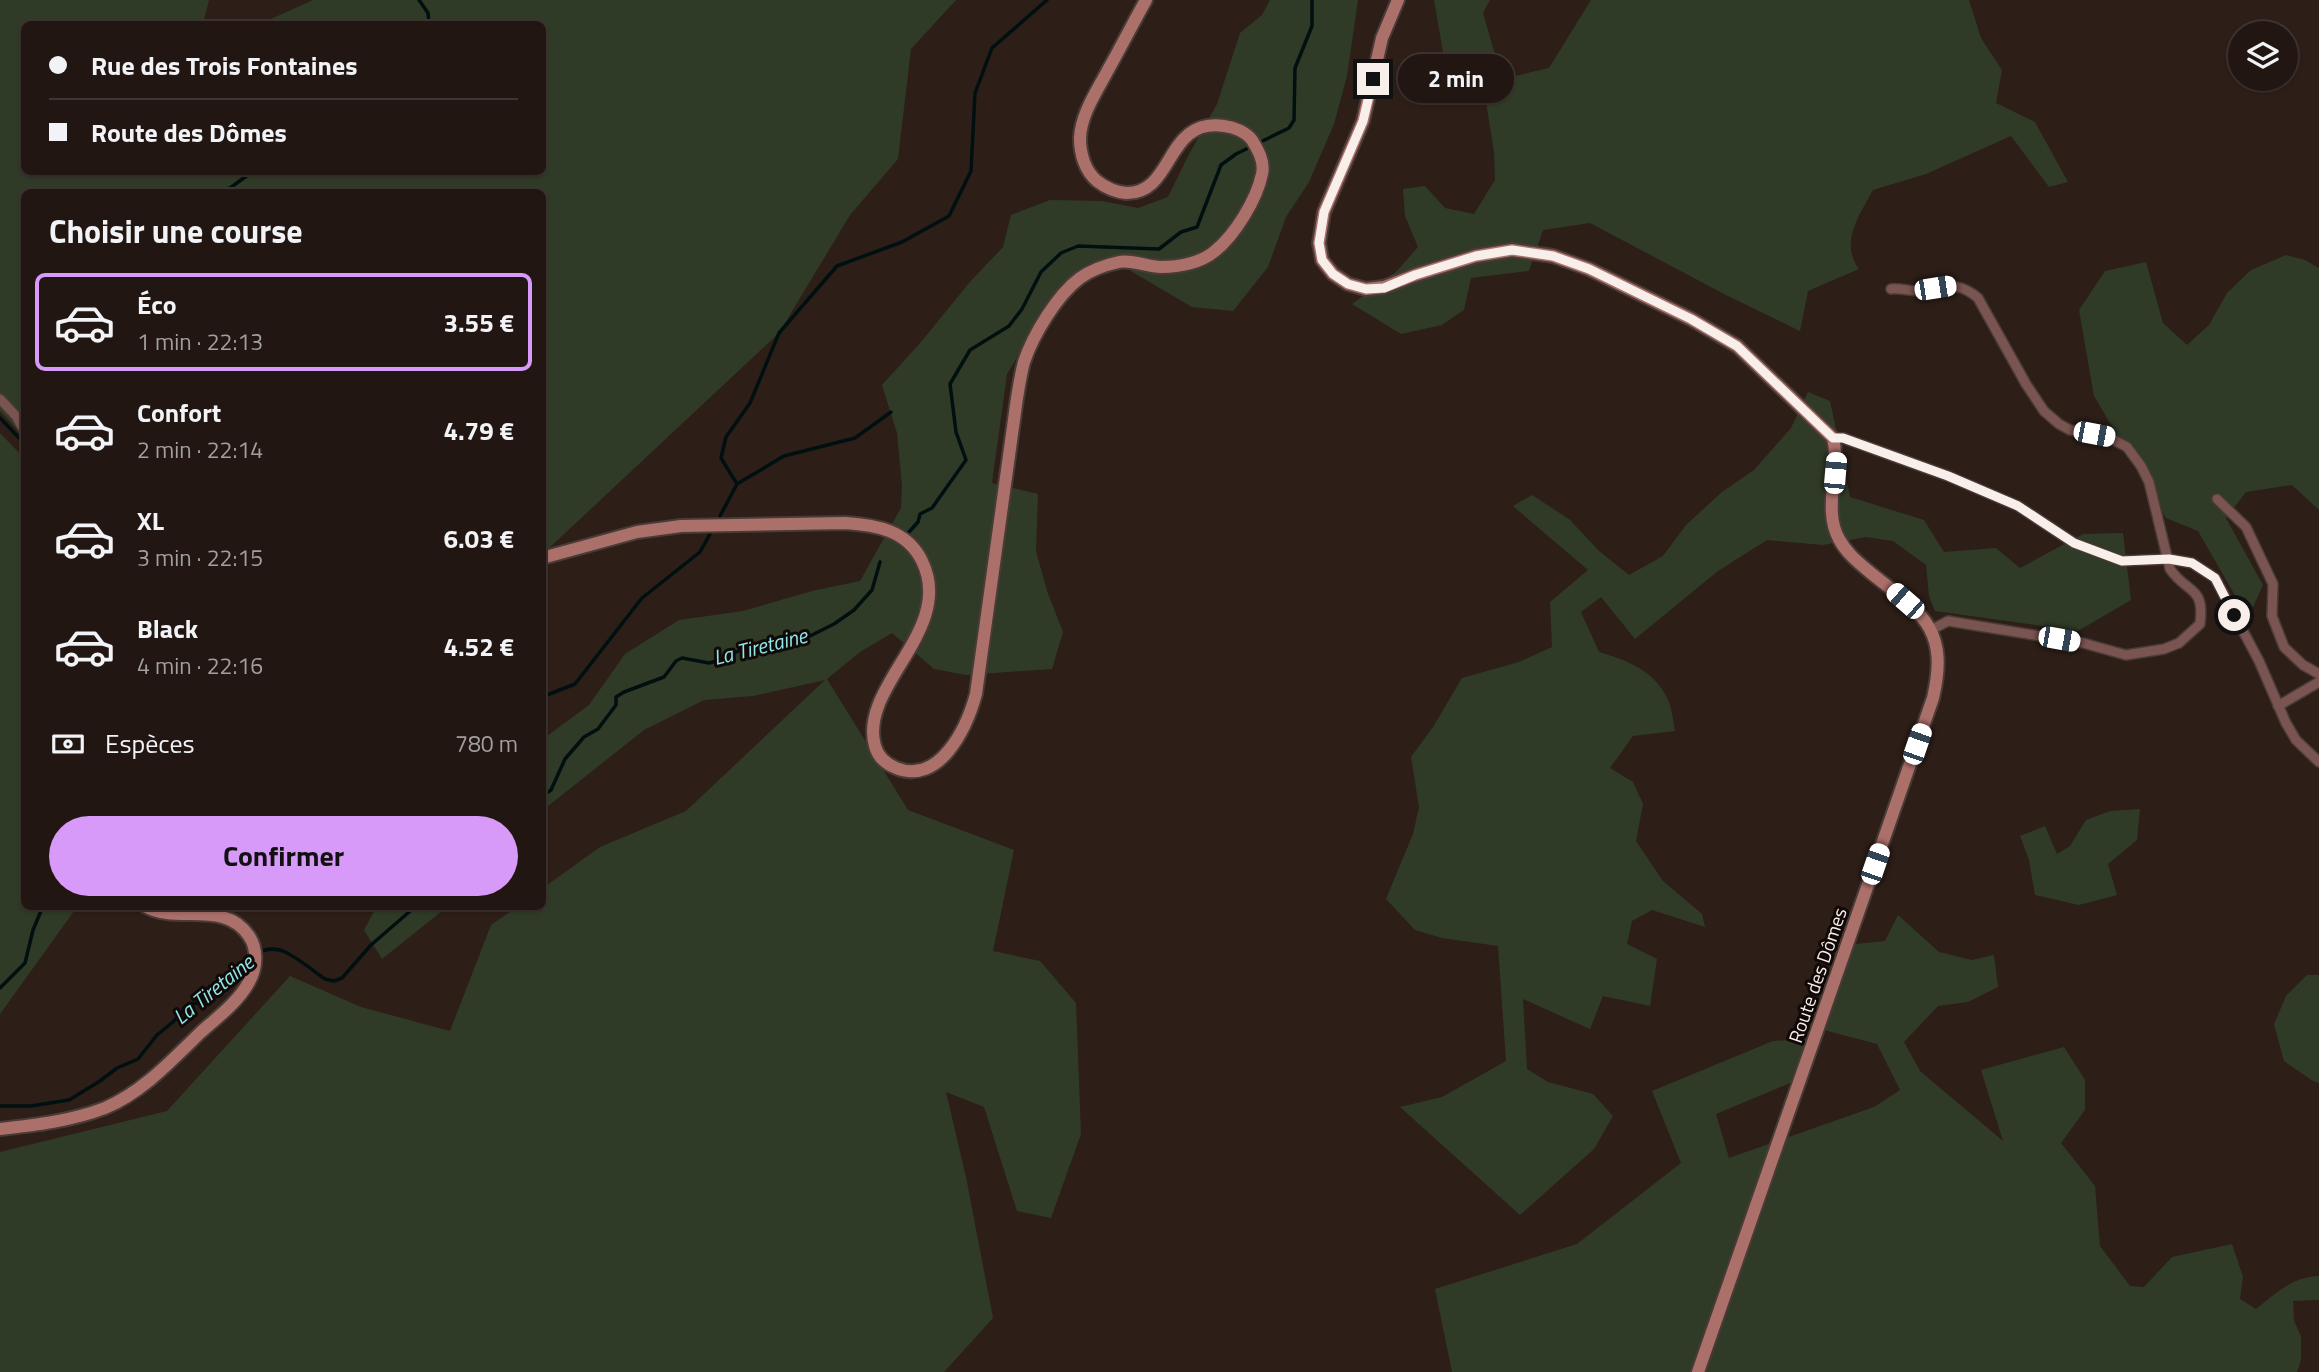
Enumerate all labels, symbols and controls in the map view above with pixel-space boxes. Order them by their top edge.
map controls [2228,21,2298,91]
button: layers [2228,21,2298,91]
text: Rue des Trois Fontaines [91,46,357,85]
callout: 2 min [1398,55,1513,104]
text: 2 min [1428,61,1484,96]
route end [1357,63,1389,95]
text: Route des Dômes [91,113,287,152]
text: Choisir une course [49,207,303,255]
car [1913,274,1958,302]
text: Éco [137,285,177,324]
icon: car [53,291,116,354]
text: 3.55 € [443,303,514,342]
text: 1 min · 22:13 [137,324,263,359]
text: Confort [137,393,221,432]
icon: car [53,399,116,462]
text: 4.79 € [443,411,514,450]
car [2072,420,2117,448]
text: 2 min · 22:14 [137,432,263,467]
car [1823,451,1848,495]
text: XL [137,501,164,540]
icon: car [53,507,116,570]
text: 6.03 € [443,519,514,558]
text: 3 min · 22:15 [137,540,263,575]
car [1883,579,1928,623]
route start [2218,599,2250,631]
text: Black [137,609,198,648]
icon: car [53,615,116,678]
water label: La Tiretaine [710,619,812,673]
car [2037,625,2082,653]
text: 4.52 € [443,627,514,666]
text: 4 min · 22:16 [137,648,263,683]
car [1901,721,1934,767]
text: Espèces [105,724,195,763]
icon: cash [49,725,87,763]
text: 780 m [455,726,518,761]
button: Confirmer [49,816,518,896]
car [1859,841,1892,887]
street label: Route des Dômes [1780,903,1854,1047]
water label: La Tiretaine [166,946,261,1032]

